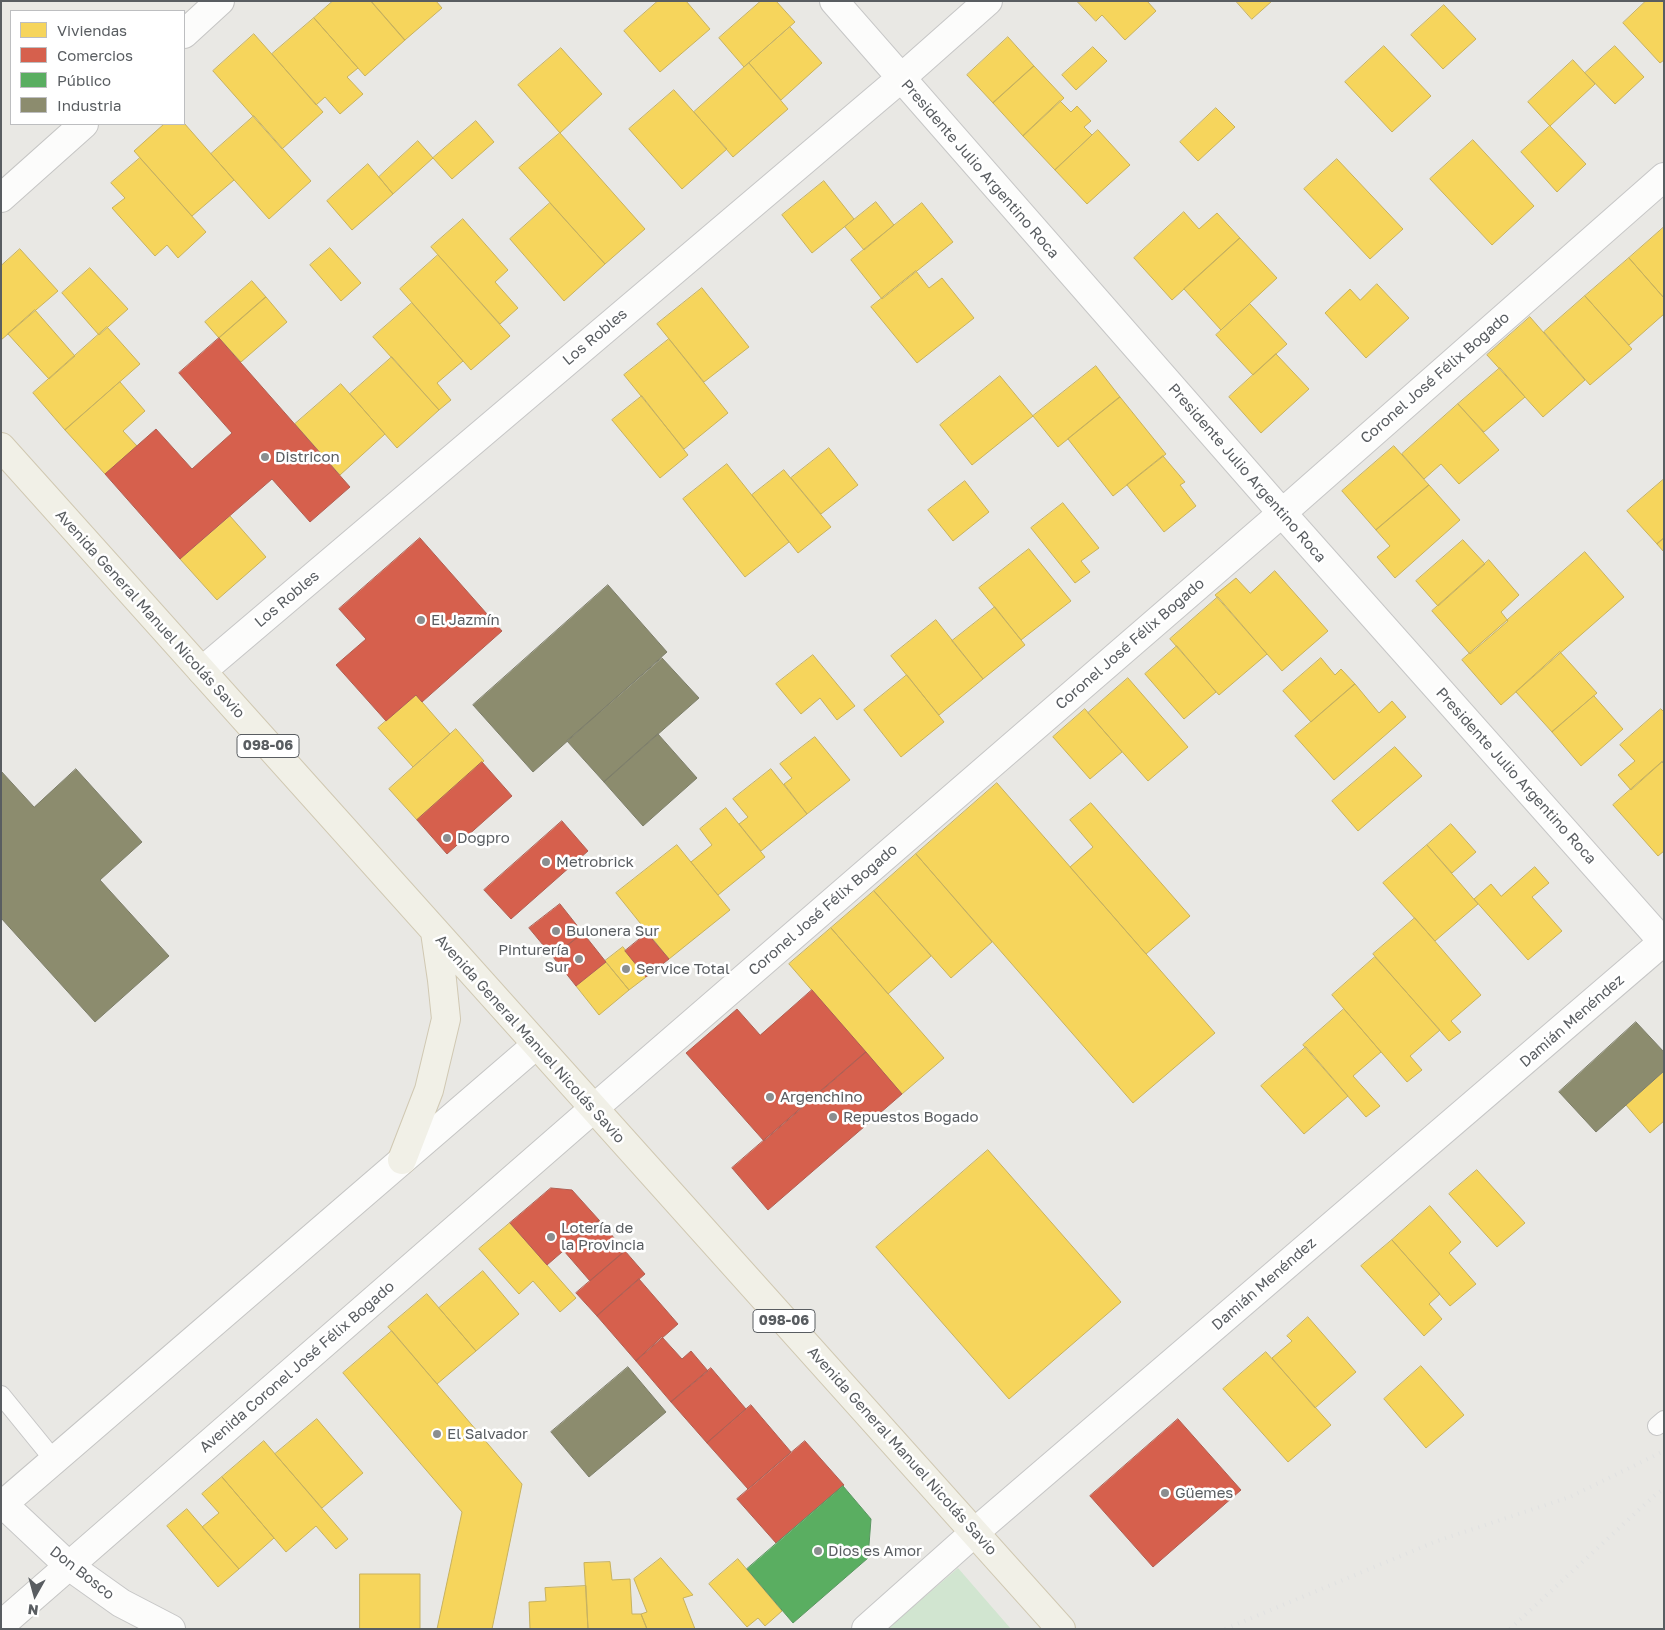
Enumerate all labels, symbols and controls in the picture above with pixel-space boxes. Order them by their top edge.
legend [10,10,185,125]
text: Viviendas [57,21,127,39]
text: Comercios [57,46,133,64]
text: Público [57,71,111,89]
street label: Presidente Julio Argentino Roca [897,76,1063,262]
text: Industria [57,96,122,114]
street label: Los Robles [559,305,631,369]
street label: Coronel José Félix Bogado [1357,308,1513,448]
street label: Presidente Julio Argentino Roca [1164,380,1330,566]
place label: Districon [275,448,340,466]
marker: Districon [259,451,271,463]
street label: Avenida General Manuel Nicolás Savio [52,506,248,722]
street label: Los Robles [251,567,323,631]
street label: Coronel José Félix Bogado [1052,574,1208,714]
place label: El Jazmín [431,611,500,629]
marker: El Jazmín [415,614,427,626]
street label: Presidente Julio Argentino Roca [1432,684,1600,868]
road number: 098-06 [237,734,299,758]
place label: Dogpro [457,829,510,847]
marker: Dogpro [441,832,453,844]
street label: Coronel José Félix Bogado [745,840,901,980]
place label: Metrobrick [556,853,634,871]
marker: Metrobrick [540,856,552,868]
place label: Bulonera Sur [566,922,659,940]
marker: Bulonera Sur [550,925,562,937]
street label: Avenida General Manuel Nicolás Savio [432,931,628,1147]
place label: Pinturería Sur [498,941,569,976]
marker: Pinturería Sur [573,953,585,965]
place label: Service Total [636,960,730,978]
marker: Service Total [620,963,632,975]
street label: Damián Menéndez [1516,971,1628,1071]
place label: Argenchino [780,1088,863,1106]
marker: Argenchino [764,1091,776,1103]
place label: Repuestos Bogado [843,1108,978,1126]
marker: Repuestos Bogado [827,1111,839,1123]
place label: Lotería de la Provincia [561,1219,645,1254]
marker: Lotería de la Provincia [545,1231,557,1243]
street label: Damián Menéndez [1208,1234,1320,1334]
street label: Avenida Coronel José Félix Bogado [196,1278,398,1456]
road number: 098-06 [753,1310,815,1332]
street label: Avenida General Manuel Nicolás Savio [804,1343,1000,1559]
place label: El Salvador [447,1425,528,1443]
marker: El Salvador [431,1428,443,1440]
place label: Güemes [1175,1484,1233,1502]
marker: Güemes [1159,1487,1171,1499]
street label: Don Bosco [46,1542,118,1604]
place label: Dios es Amor [828,1542,922,1560]
marker: Dios es Amor [812,1545,824,1557]
north arrow [10,1570,60,1620]
text: N [27,1601,39,1619]

